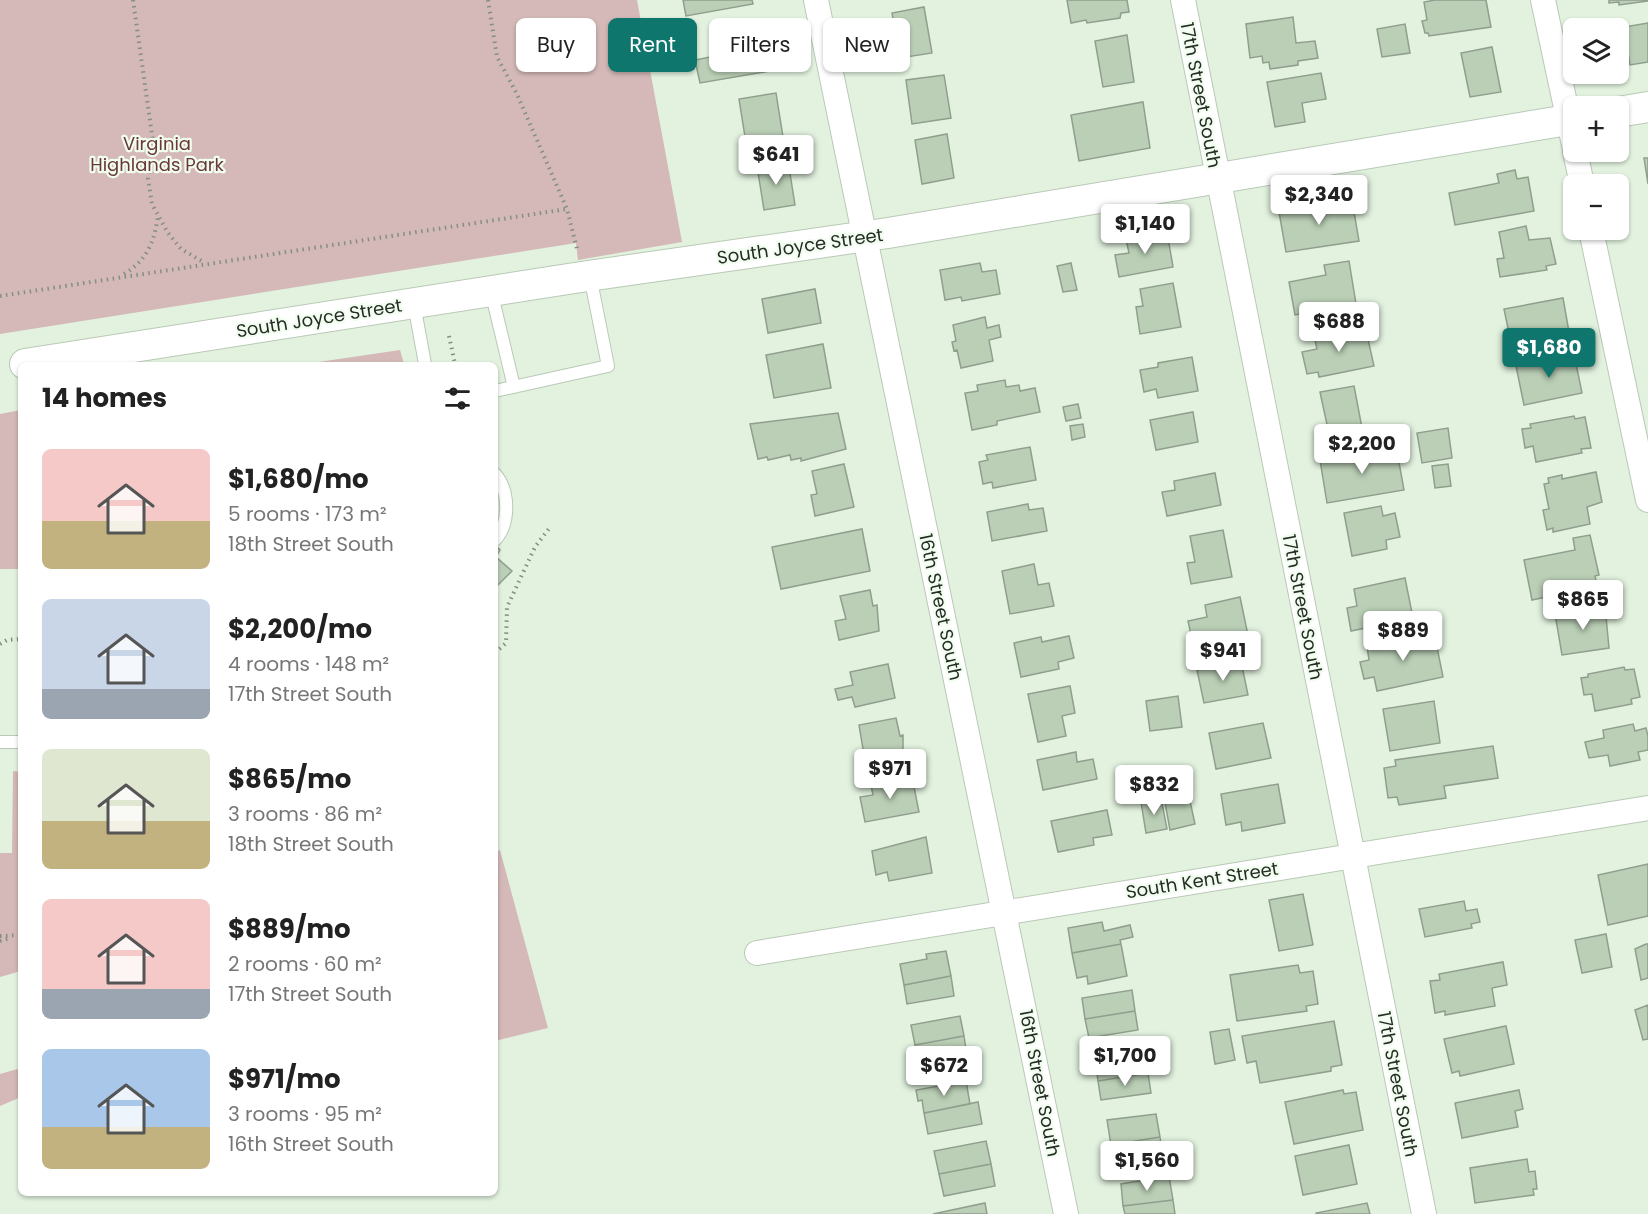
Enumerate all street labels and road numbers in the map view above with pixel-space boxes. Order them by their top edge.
street label: 17th Street South [1175,20,1227,170]
street label: South Joyce Street [715,222,885,270]
street label: South Joyce Street [234,293,404,343]
street label: 16th Street South [913,531,969,683]
street label: 17th Street South [1277,532,1329,682]
street label: South Kent Street [1124,856,1280,904]
street label: 16th Street South [1013,1007,1067,1159]
street label: 17th Street South [1372,1009,1424,1159]

